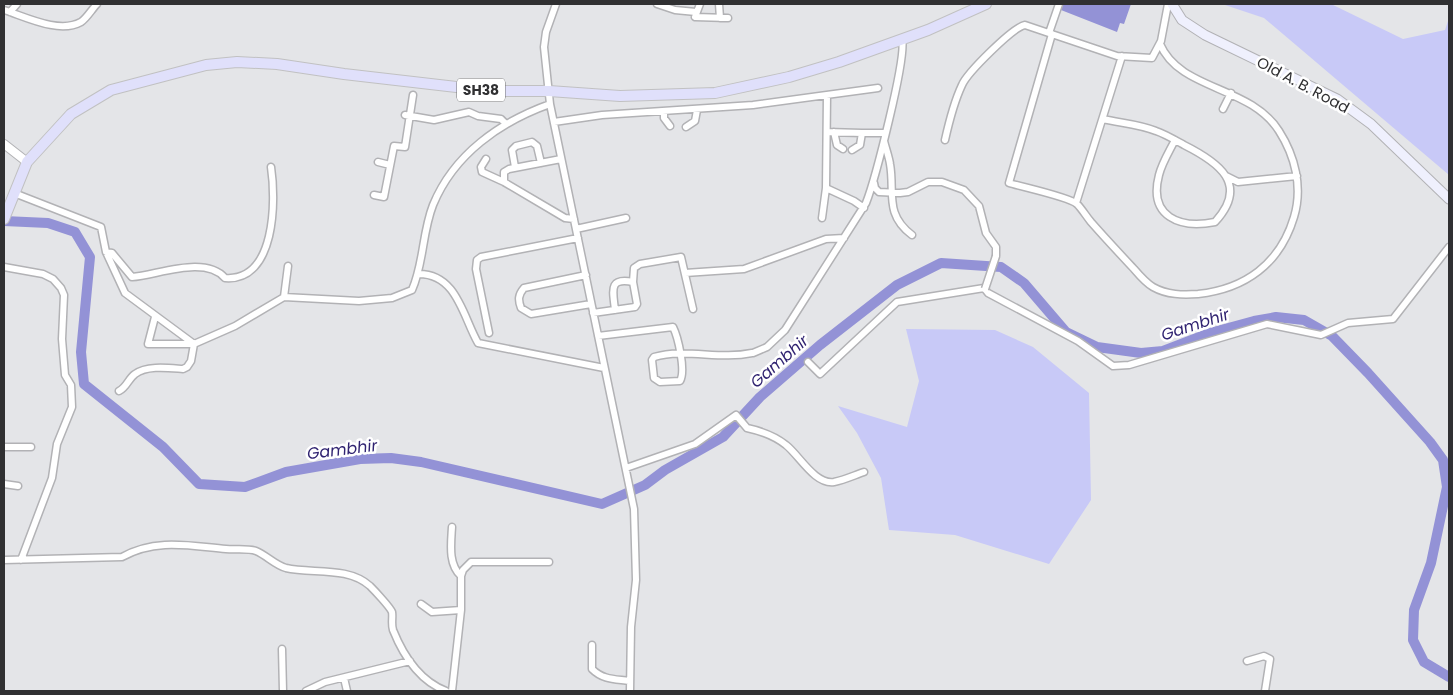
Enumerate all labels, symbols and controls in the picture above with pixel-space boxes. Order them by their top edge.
street label: Old A. B. Road [1253,51,1353,118]
road number: SH38 [457,78,505,102]
water label: Gambhir [1158,302,1233,346]
water label: Gambhir [745,329,814,393]
water label: Gambhir [306,434,380,465]

